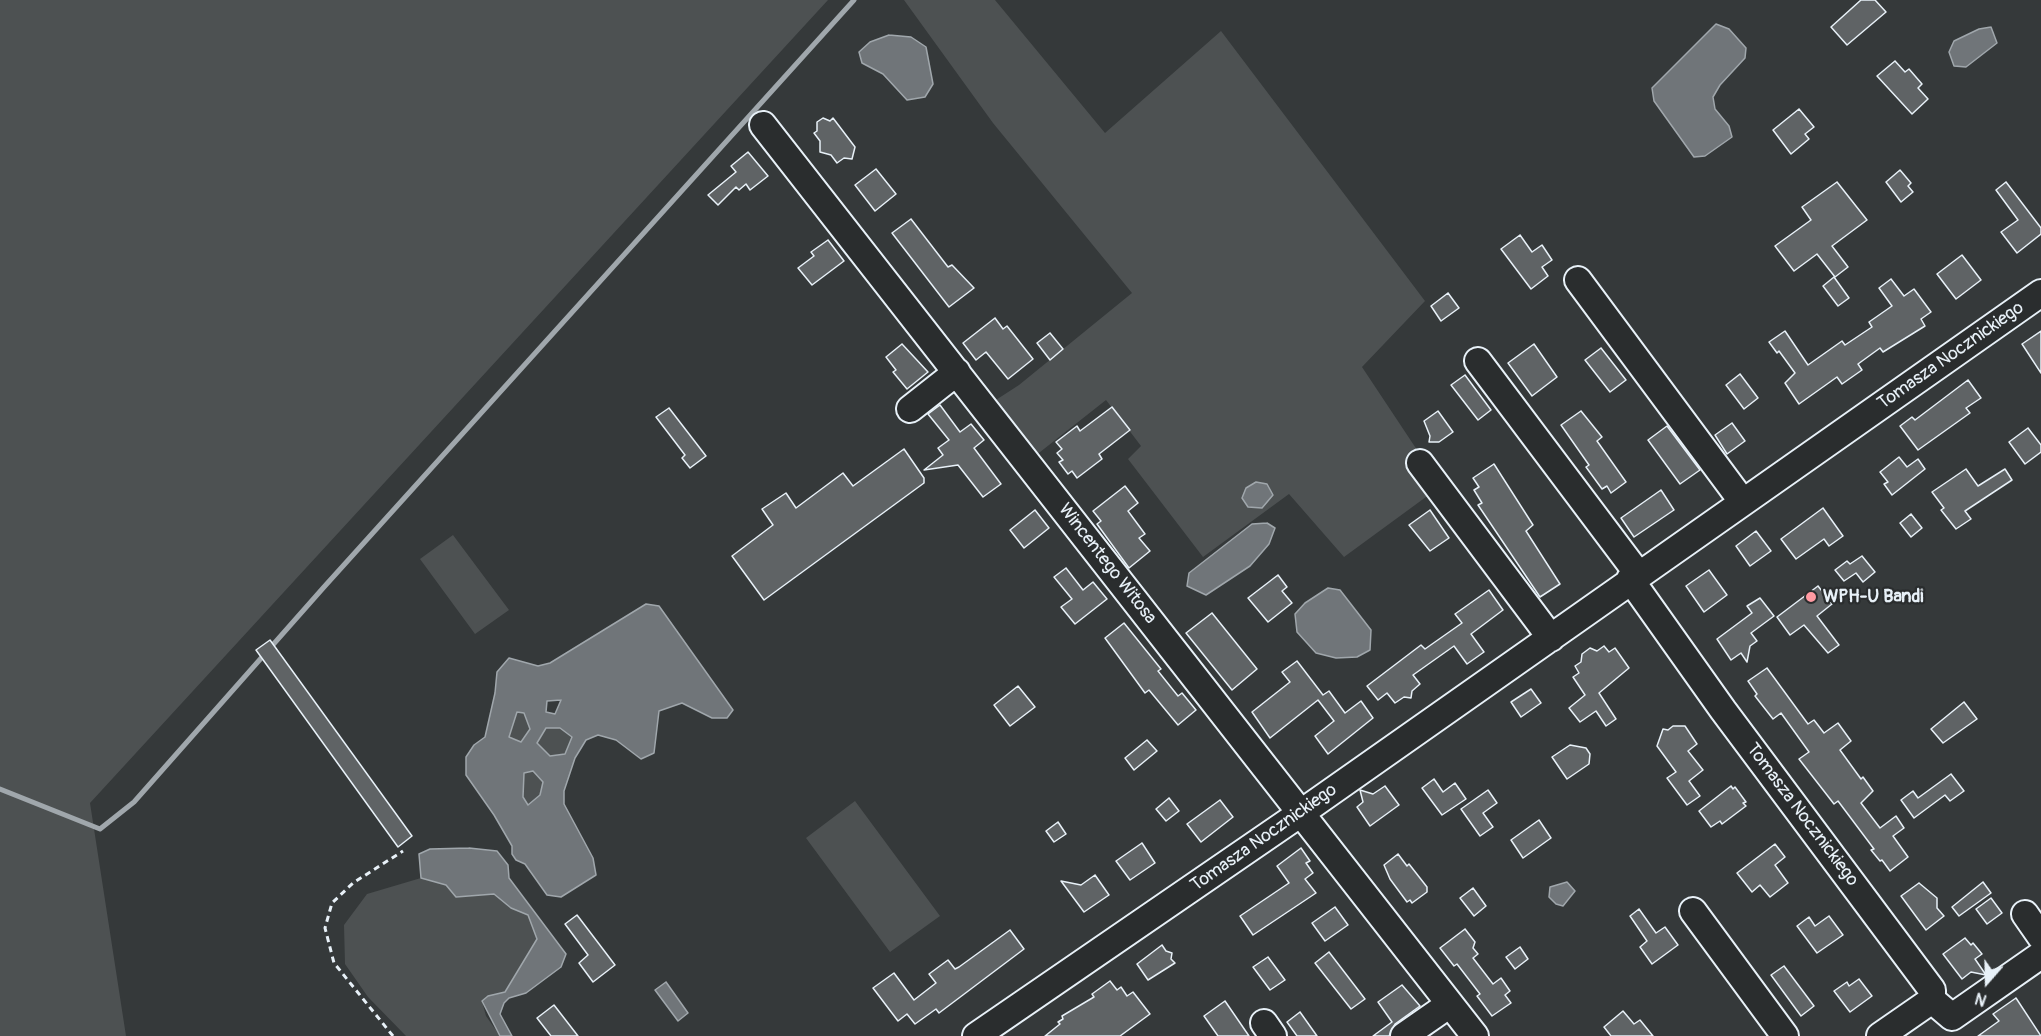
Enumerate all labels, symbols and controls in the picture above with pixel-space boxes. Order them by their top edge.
street label: Tomasza Nocznickiego [1874,297,2028,415]
street label: Wincentego Witosa [1053,499,1161,629]
place label: WPH-U Bandi [1823,586,1923,608]
marker: WPH-U Bandi [1804,590,1818,604]
street label: Tomasza Nocznickiego [1741,739,1863,891]
street label: Tomasza Nocznickiego [1187,779,1341,897]
north arrow [1957,952,2017,1012]
text: N [1972,988,1989,1010]

